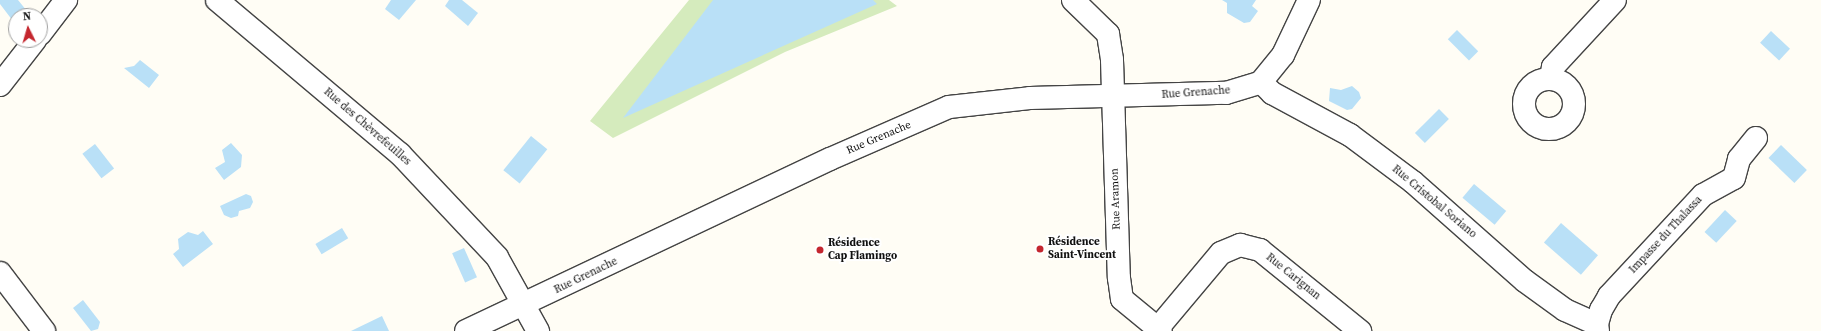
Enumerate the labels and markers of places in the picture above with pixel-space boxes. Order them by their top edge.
place label: Résidence Saint-Vincent [1048,236,1116,262]
place label: Résidence Cap Flamingo [828,237,897,263]
marker: Résidence Saint-Vincent [1035,244,1045,254]
marker: Résidence Cap Flamingo [815,245,825,255]

